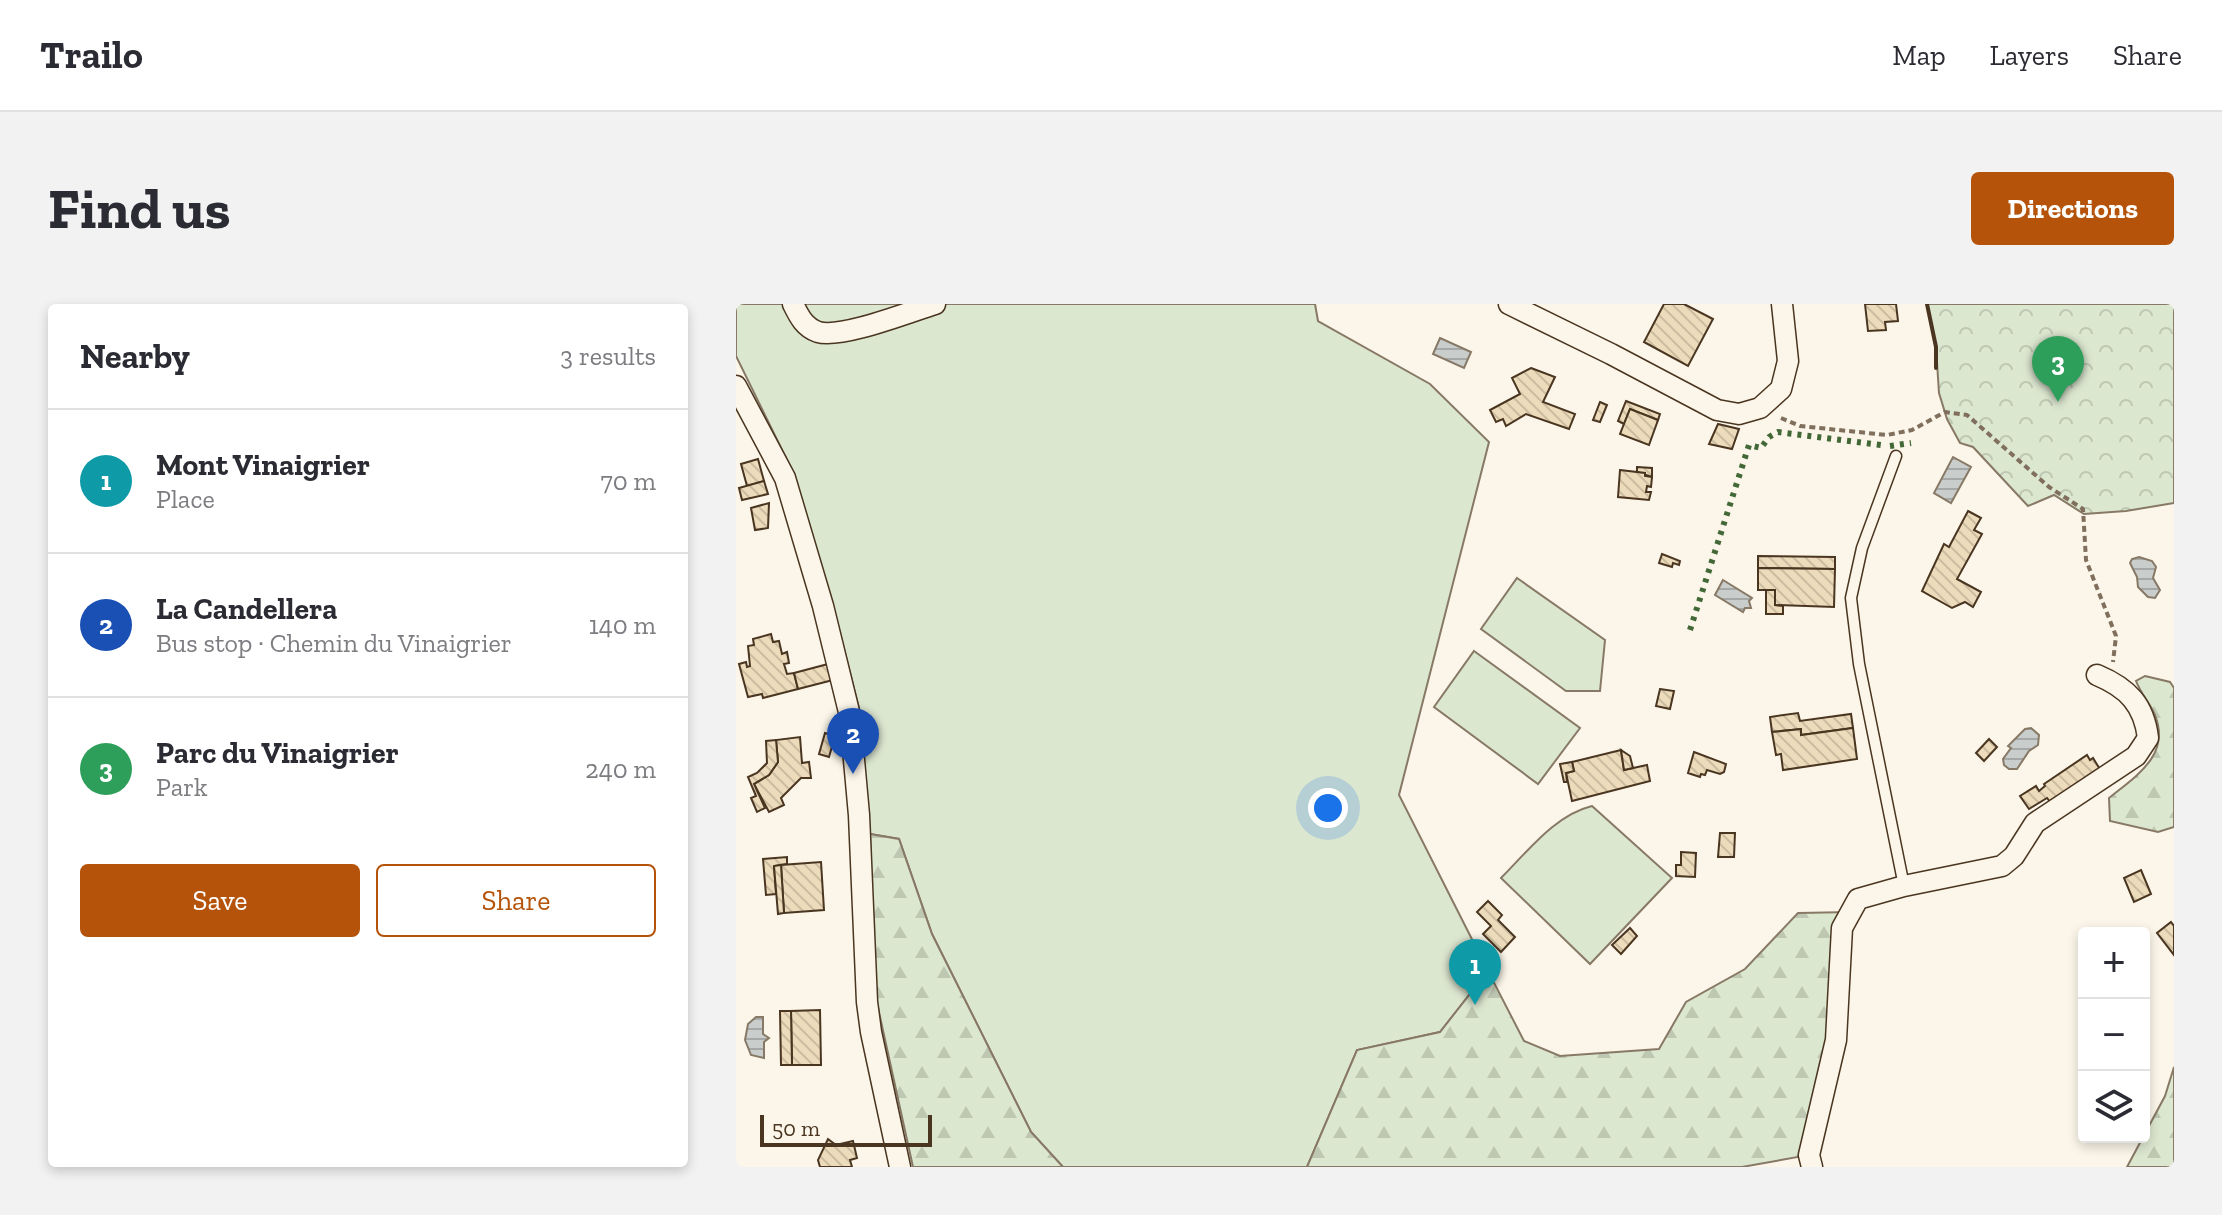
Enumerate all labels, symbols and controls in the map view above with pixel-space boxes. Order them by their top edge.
text: Trailo [40,32,143,78]
text: Map [1892,39,1946,72]
text: Layers [1990,39,2069,72]
text: Share [2113,39,2182,72]
button: Directions [1971,172,2174,245]
text: Find us [48,175,231,242]
text: Nearby [80,336,190,377]
pin: 3 [2032,336,2084,402]
text: 3 results [560,340,656,372]
text: Mont Vinaigrier [156,447,370,483]
text: 1 [101,465,111,497]
text: 70 m [600,465,656,497]
text: Place [156,483,215,515]
text: La Candellera [156,591,337,627]
text: 2 [99,609,113,641]
text: 140 m [589,609,656,641]
text: Bus stop · Chemin du Vinaigrier [156,627,512,659]
pin: 2 [827,708,879,774]
text: Parc du Vinaigrier [156,735,399,771]
text: 3 [99,753,113,785]
text: 240 m [585,753,656,785]
text: Park [156,771,208,803]
your location [1308,788,1348,828]
button: Save [80,864,360,937]
button: Share [376,864,656,937]
map controls [2078,927,2150,1143]
button: + [2078,927,2150,999]
pin: 1 [1449,939,1501,1005]
button: − [2078,999,2150,1071]
button: layers [2078,1071,2150,1143]
scale bar [760,1111,932,1147]
text: 50 m [772,1115,820,1142]

